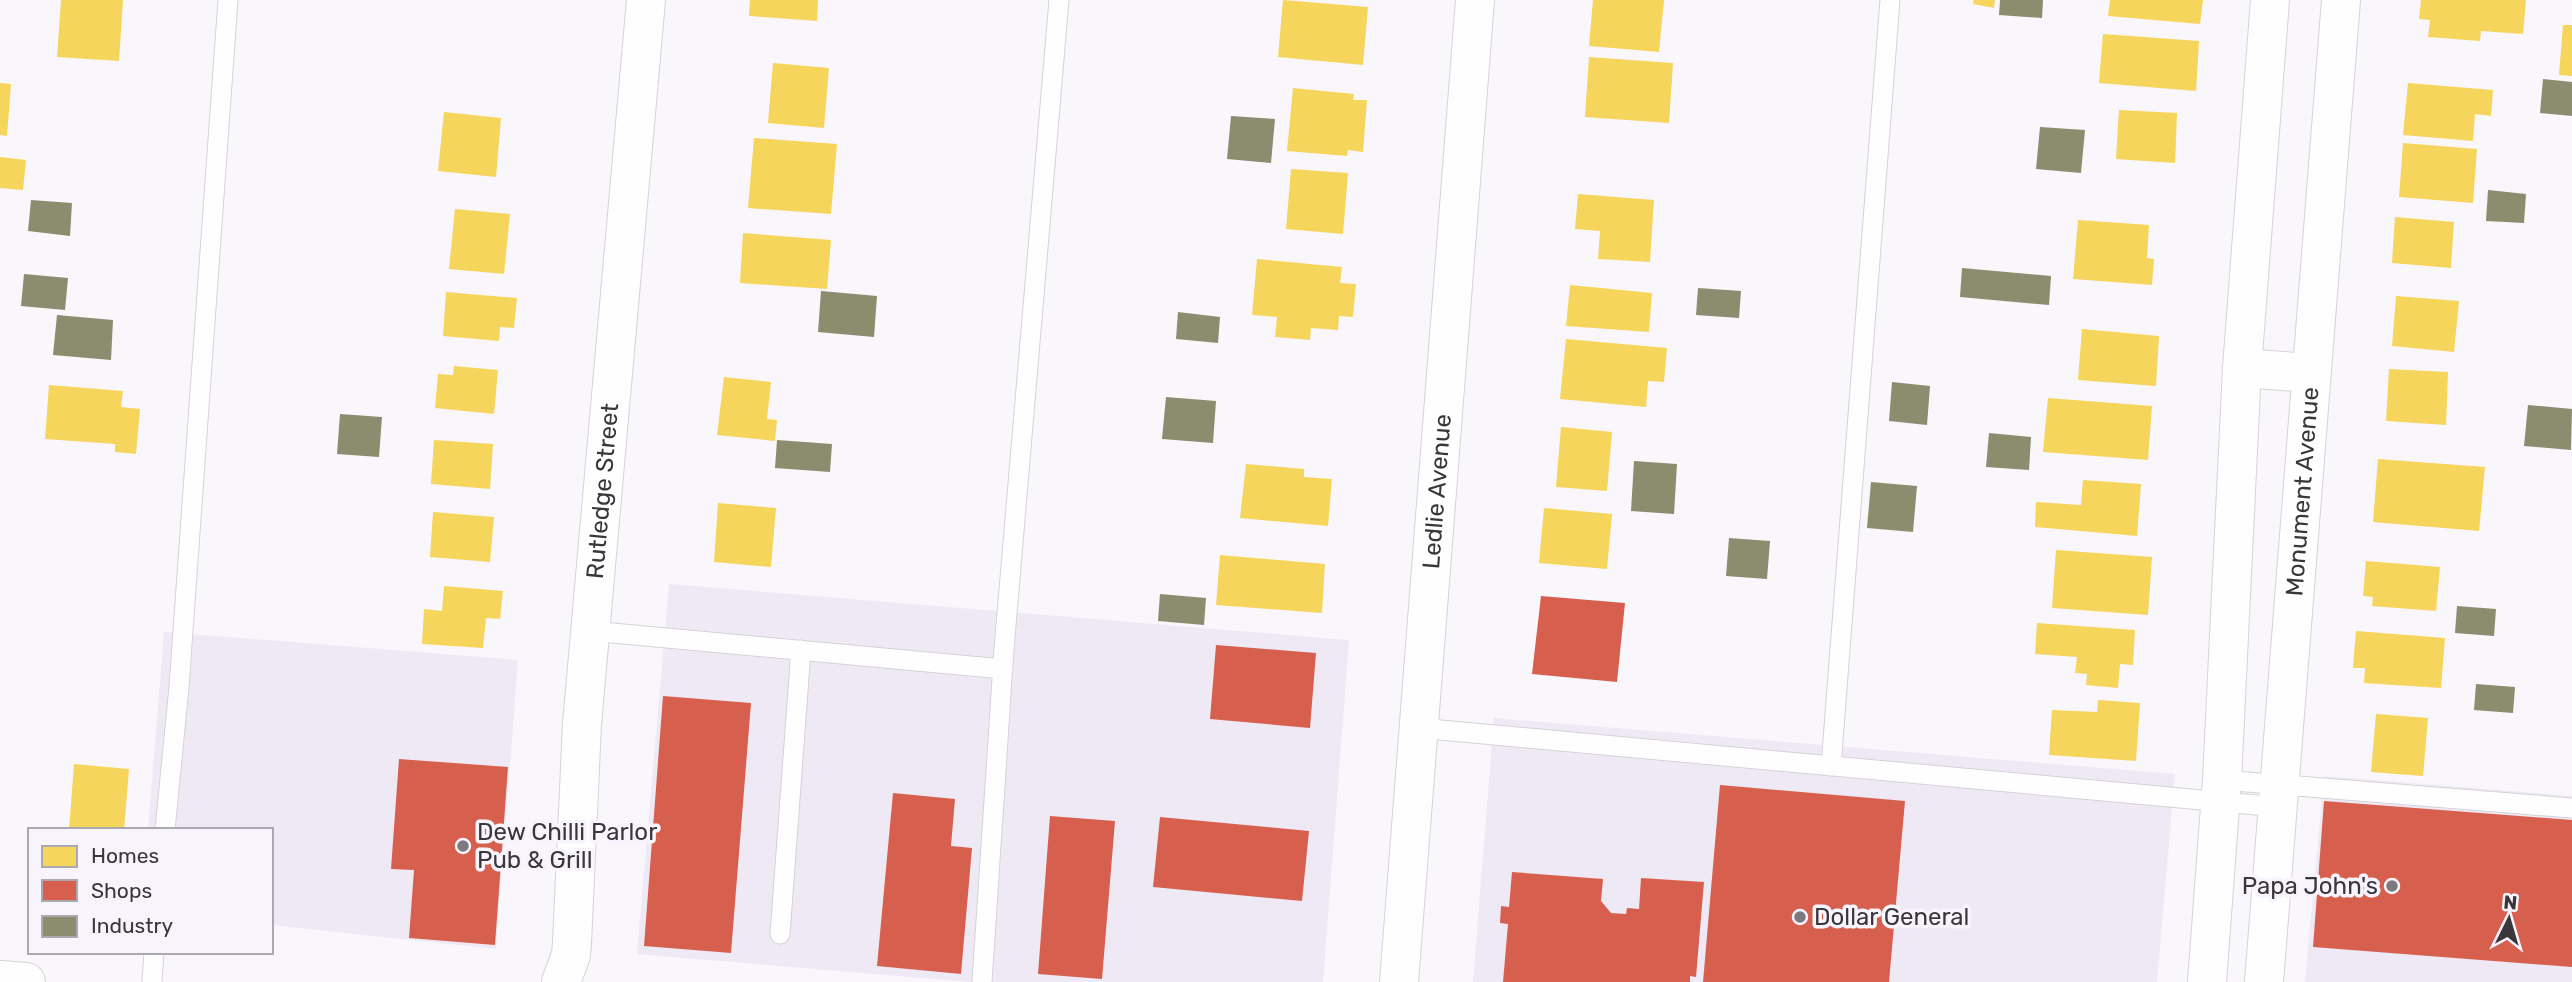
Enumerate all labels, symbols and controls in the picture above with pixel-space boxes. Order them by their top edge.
street label: Monument Avenue [2280,386,2325,597]
street label: Rutledge Street [581,402,624,580]
street label: Ledlie Avenue [1417,413,1457,570]
place label: Dew Chilli Parlor Pub & Grill [477,818,657,874]
legend [28,828,273,954]
marker: Dew Chilli Parlor Pub & Grill [455,838,471,854]
text: Homes [91,843,159,868]
place label: Papa John's [2242,872,2378,900]
text: Shops [91,878,152,903]
marker: Papa John's [2384,878,2400,894]
north arrow [2474,884,2544,954]
text: N [2503,891,2518,915]
place label: Dollar General [1814,903,1969,931]
marker: Dollar General [1792,909,1808,925]
text: Industry [91,913,173,938]

